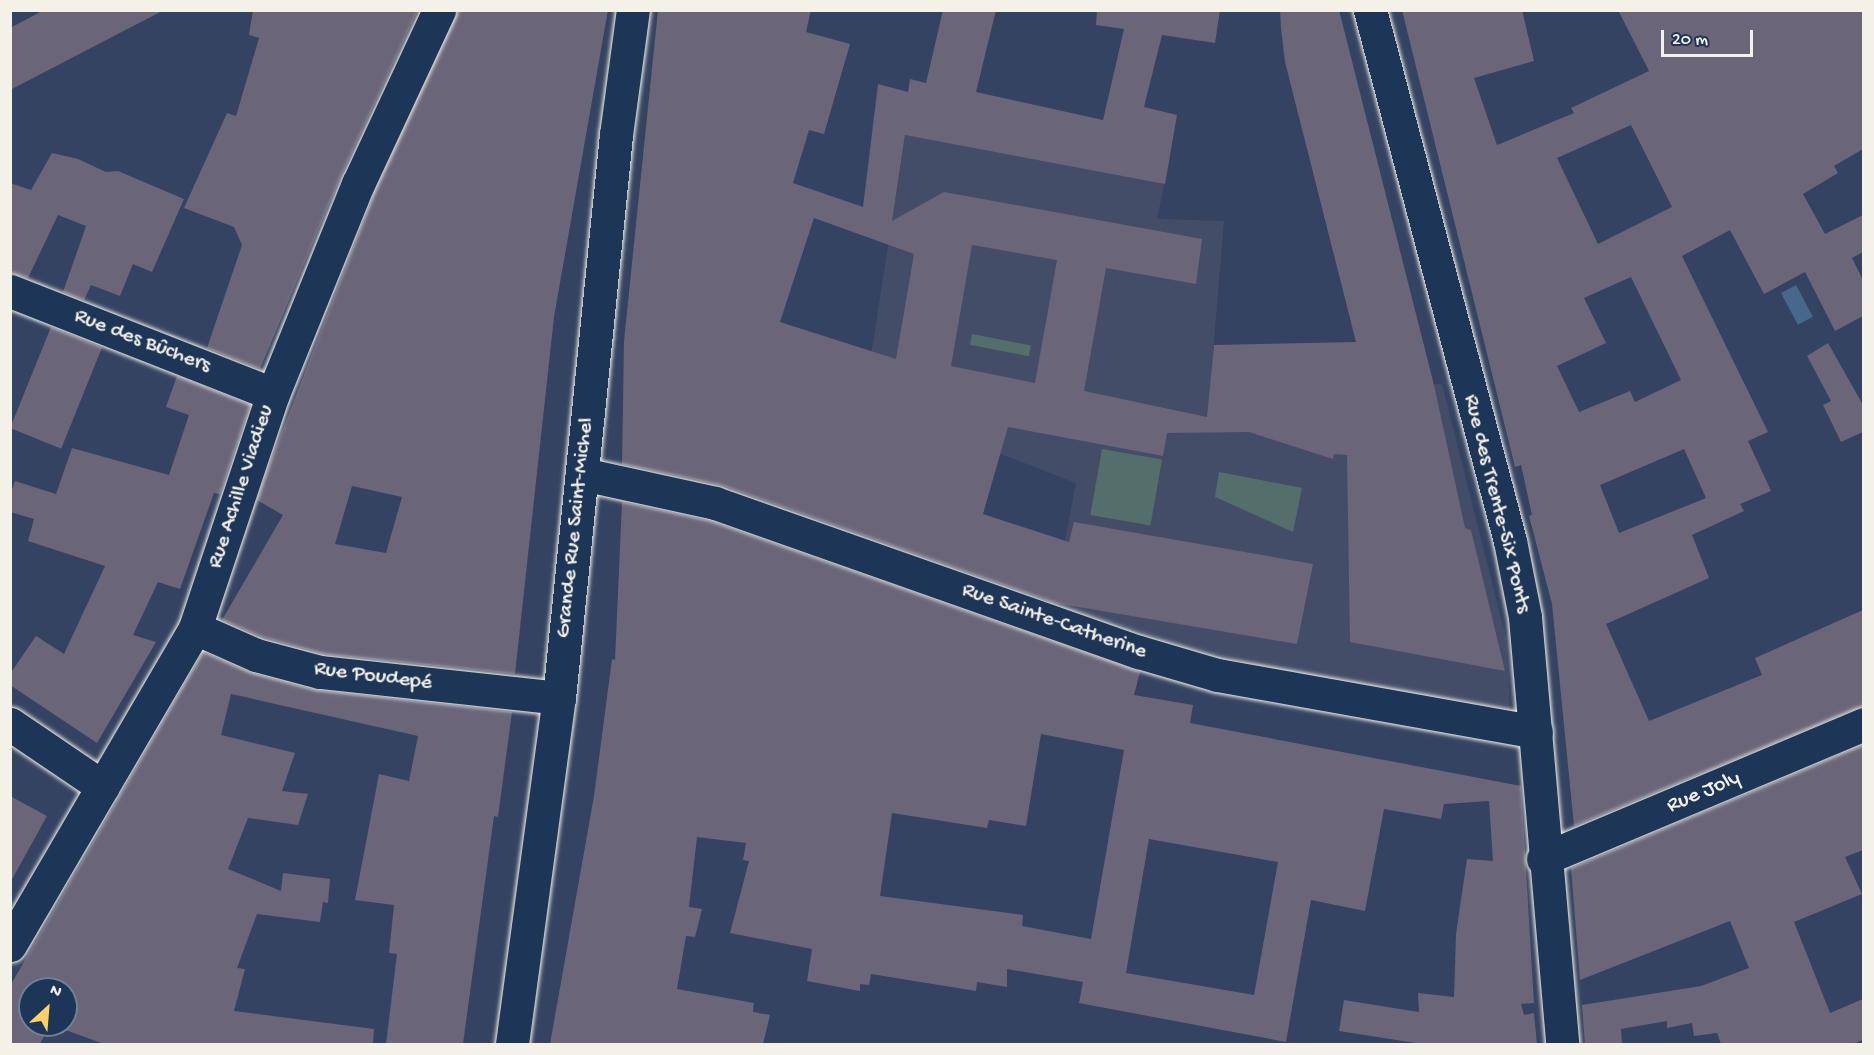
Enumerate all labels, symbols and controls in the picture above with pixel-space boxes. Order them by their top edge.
scale bar [1664,18,1756,56]
text: 20 m [1672,30,1708,51]
street label: Rue des Bûchers [70,304,214,380]
street label: Rue des Trente-Six Ponts [1456,392,1536,616]
street label: Rue Achille Viadieu [203,402,281,572]
street label: Grande Rue Saint-Michel [551,417,601,639]
street label: Rue Sainte-Catherine [958,578,1150,666]
street label: Rue Poudepé [312,657,434,697]
street label: Rue Joly [1663,766,1745,820]
north arrow [18,977,78,1037]
text: N [46,981,64,1003]

